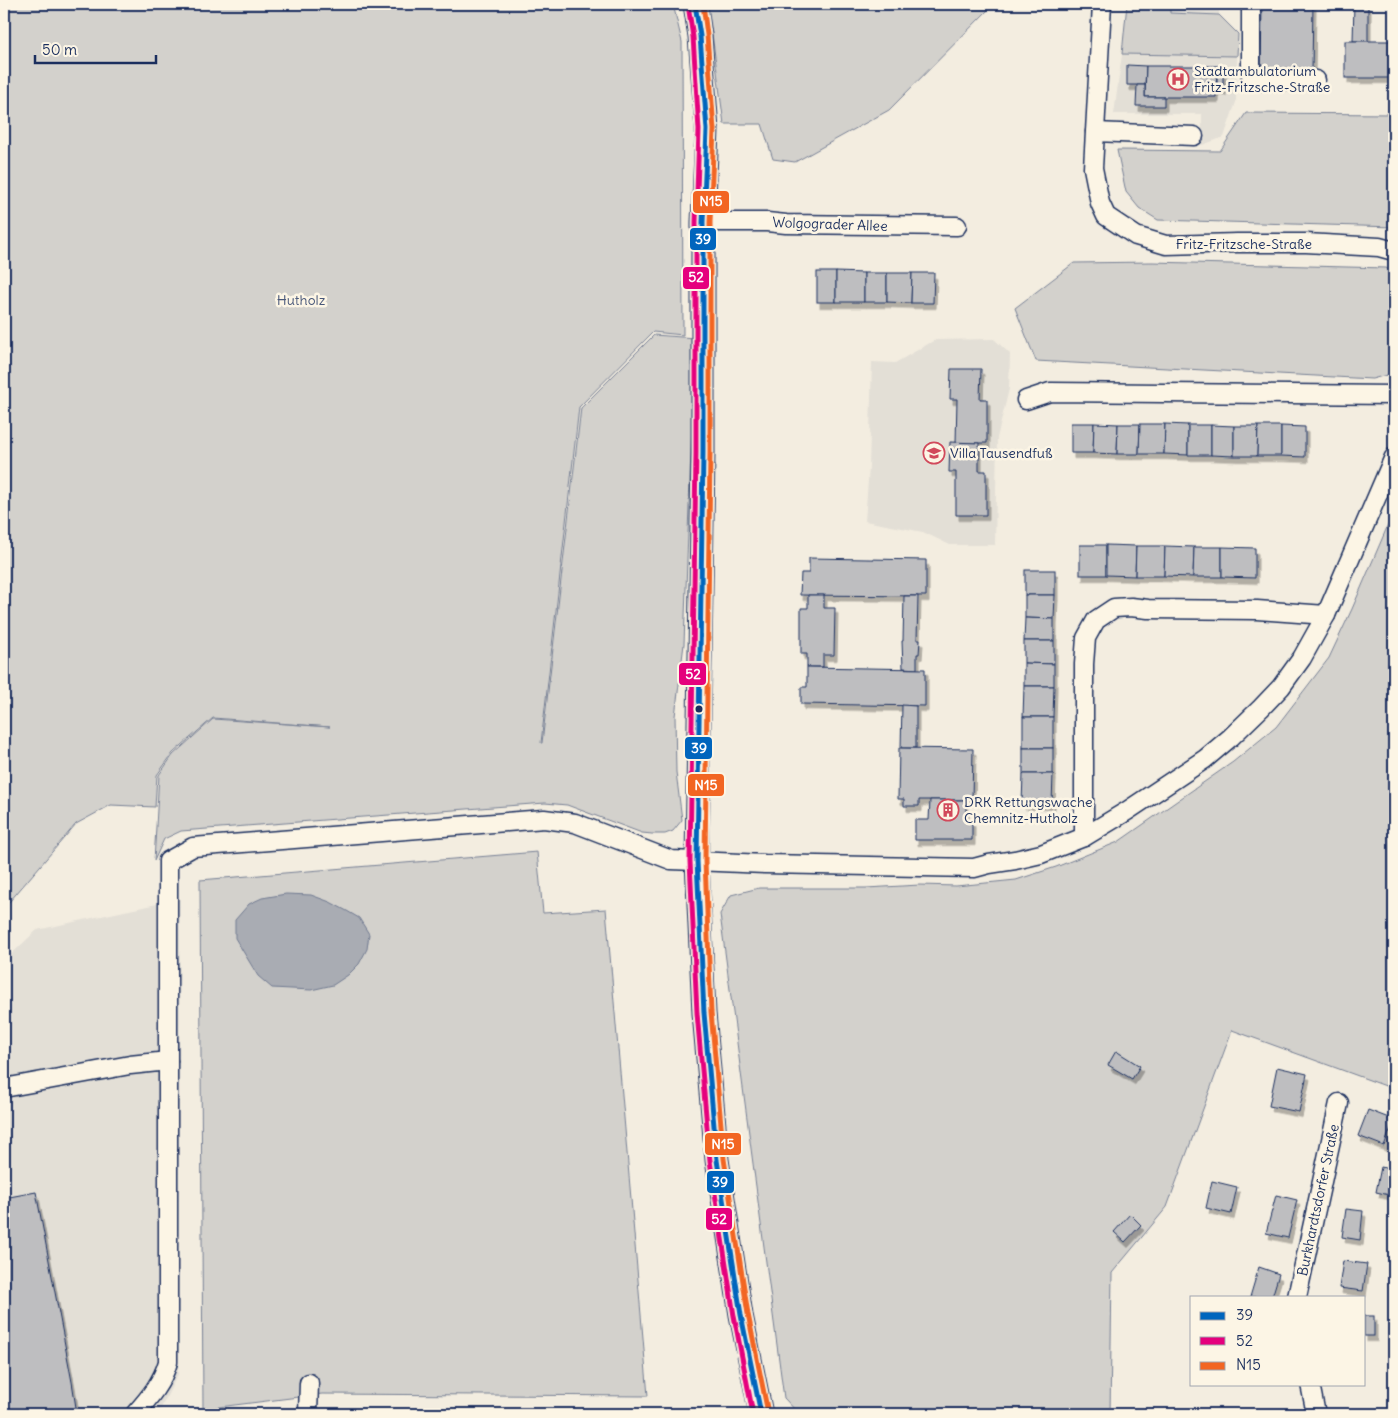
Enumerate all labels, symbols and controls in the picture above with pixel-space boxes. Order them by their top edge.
scale bar [35,32,156,64]
text: 50 m [42,40,77,59]
place label: Stadtambulatorium Fritz-Fritzsche-Straße [1194,62,1330,96]
hospital icon: Stadtambulatorium Fritz-Fritzsche-Straße [1166,67,1190,91]
line badge: N15 [692,190,730,214]
text: N15 [699,192,723,210]
street label: Wolgograder Allee [772,213,888,235]
line badge: 39 [689,227,717,251]
text: 39 [695,230,711,248]
street label: Fritz-Fritzsche-Straße [1176,235,1312,253]
line badge: 52 [682,266,710,290]
text: 52 [688,268,704,286]
park label: Hutholz [277,291,326,309]
school or university icon: Villa Tausendfuß [922,441,946,465]
place label: Villa Tausendfuß [950,444,1053,462]
line badge: 52 [678,662,707,686]
text: 52 [685,665,701,683]
unlabelled marker [694,704,704,714]
line badge: 39 [684,736,713,760]
text: 39 [691,739,707,757]
line badge: N15 [687,773,725,797]
text: N15 [694,776,718,794]
place label: DRK Rettungswache Chemnitz-Hutholz [964,793,1093,827]
building icon: DRK Rettungswache Chemnitz-Hutholz [936,798,960,822]
street label: Burkhardtsdorfer Straße [1293,1122,1343,1278]
line badge: N15 [704,1132,742,1156]
text: N15 [711,1135,735,1153]
line badge: 39 [706,1170,735,1194]
text: 39 [712,1173,728,1191]
line badge: 52 [705,1207,733,1231]
text: 52 [711,1210,727,1228]
legend [1190,1296,1366,1386]
text: 39 [1236,1305,1253,1324]
text: 52 [1236,1331,1253,1350]
text: N15 [1236,1355,1261,1374]

